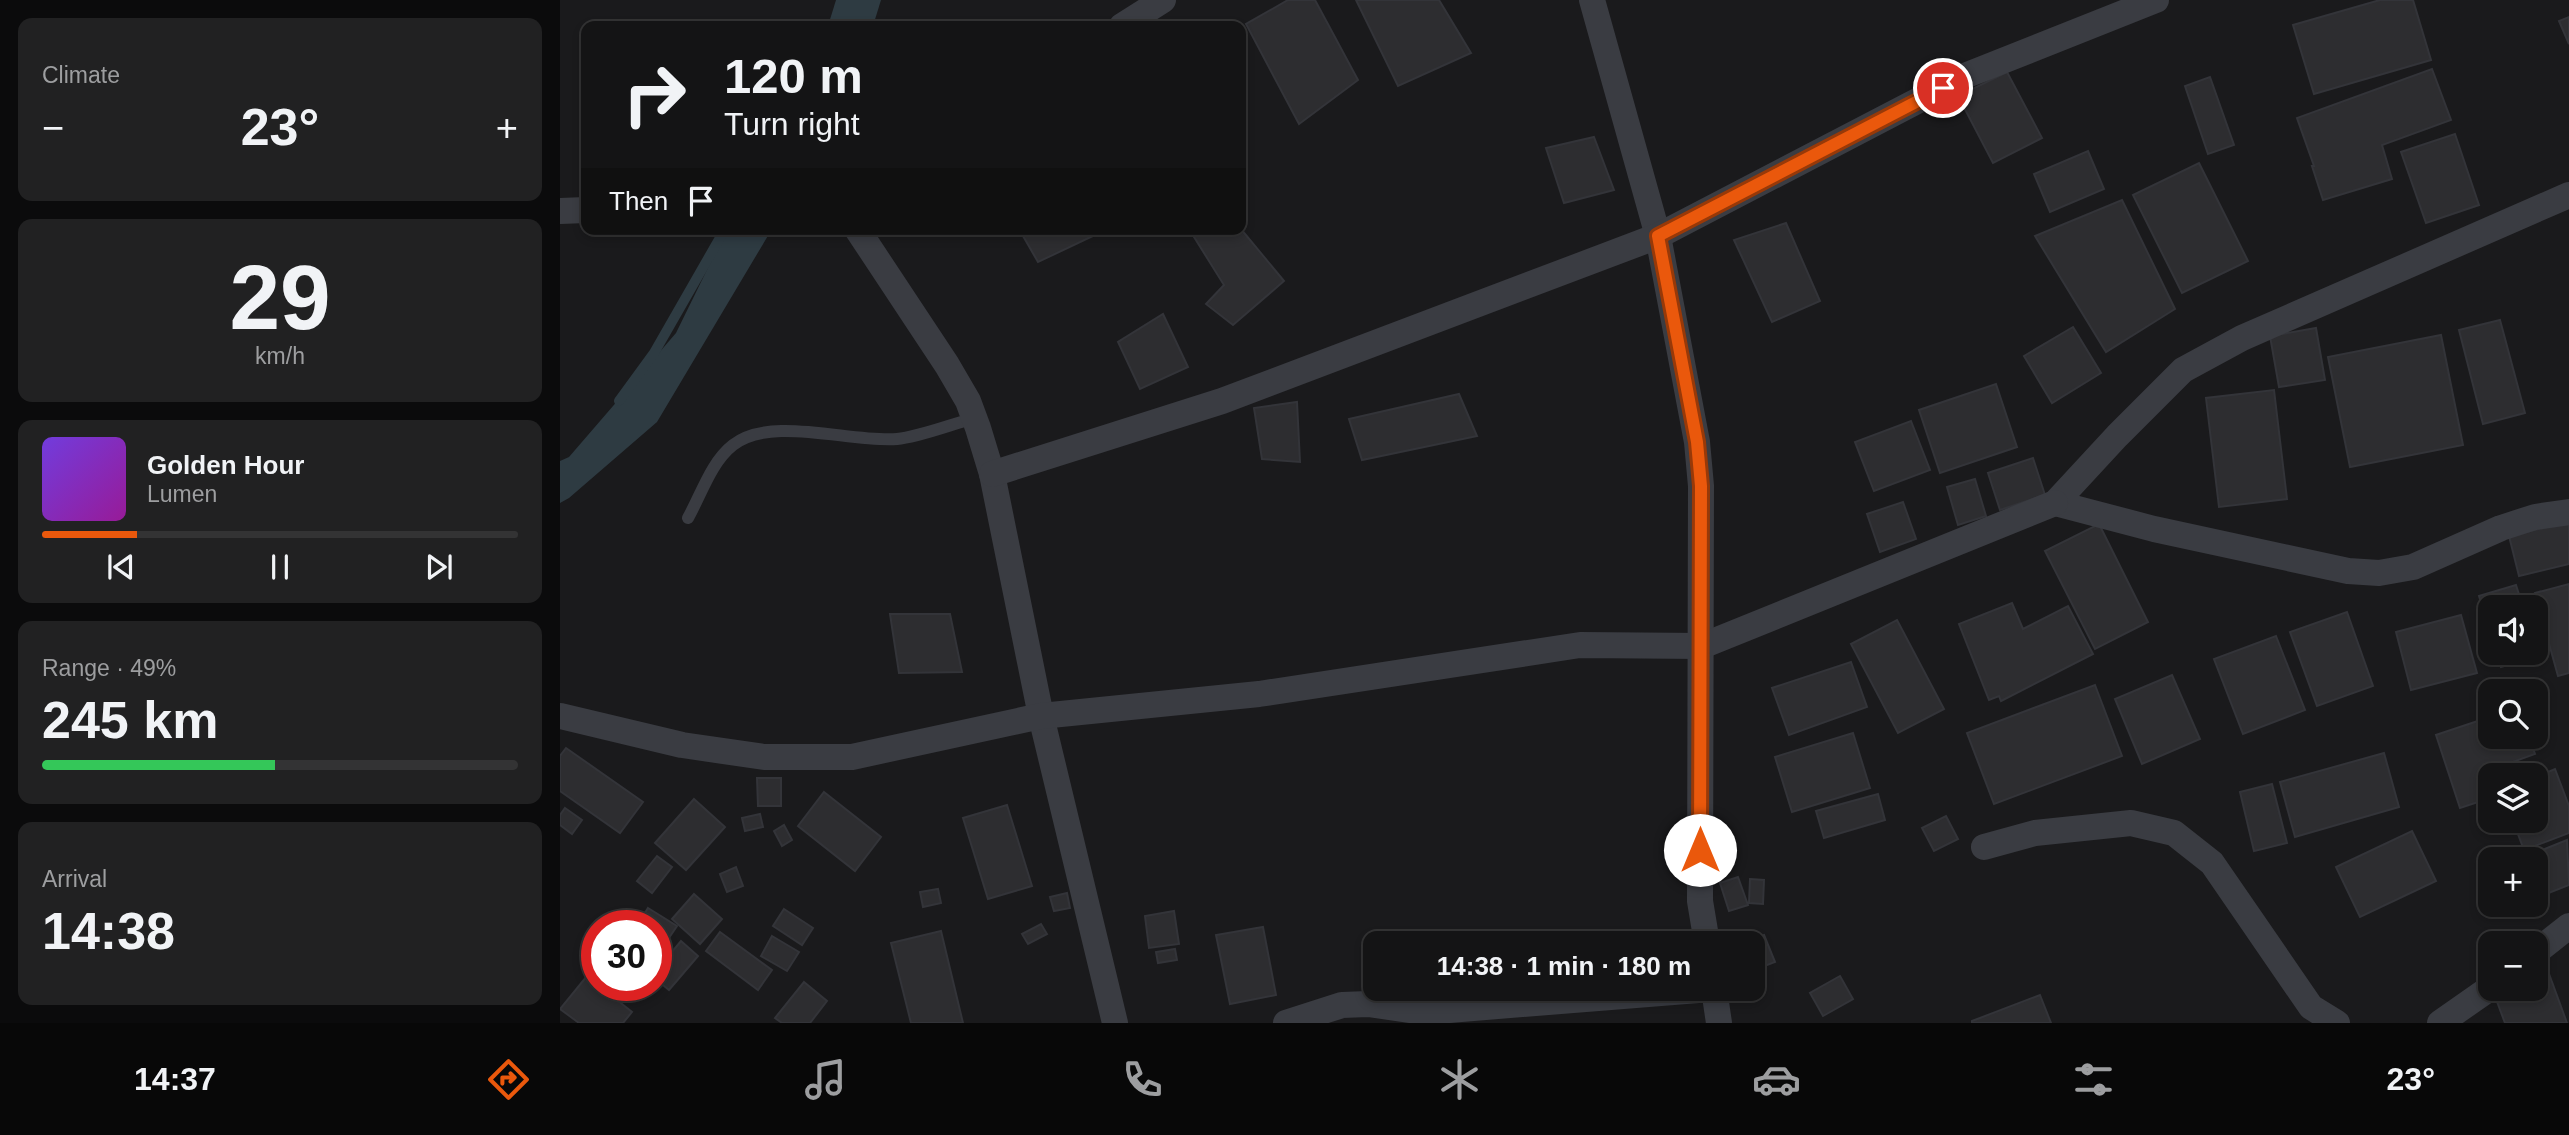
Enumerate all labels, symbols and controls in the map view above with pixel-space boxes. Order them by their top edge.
icon: right [609,49,700,140]
text: 120 m [724,49,863,103]
pin [1913,58,1973,118]
text: Climate [42,62,120,88]
icon: arrive [1924,69,1962,107]
text: 23° [241,98,319,156]
text: Turn right [724,106,860,142]
text: − [42,107,64,149]
text: + [496,107,518,149]
icon: arrive [682,182,720,220]
text: Then [609,186,668,216]
text: 29 [229,247,331,348]
text: km/h [255,343,305,369]
text: Golden Hour [147,450,304,480]
text: Lumen [147,481,217,507]
icon: previous [102,548,140,586]
icon: pause [261,548,299,586]
icon: next [420,548,458,586]
map controls [2478,595,2548,1001]
button: sound [2478,595,2548,665]
text: Range · 49% [42,655,176,681]
button: search [2478,679,2548,749]
text: 245 km [42,691,218,749]
button: layers [2478,763,2548,833]
position arrow [1663,813,1737,887]
button: + [2478,847,2548,917]
text: Arrival [42,866,107,892]
text: 14:38 [42,902,175,960]
speed limit sign: 30 [581,910,672,1001]
button: − [2478,931,2548,1001]
text: 14:38 · 1 min · 180 m [1437,951,1691,981]
icon: directions [484,1055,533,1104]
icon: music [801,1055,850,1104]
icon: phone [1118,1055,1167,1104]
icon: climate [1435,1055,1484,1104]
icon: car [1752,1055,1801,1104]
icon: filters [2069,1055,2118,1104]
text: 14:37 [134,1061,216,1097]
text: 23° [2387,1061,2435,1097]

